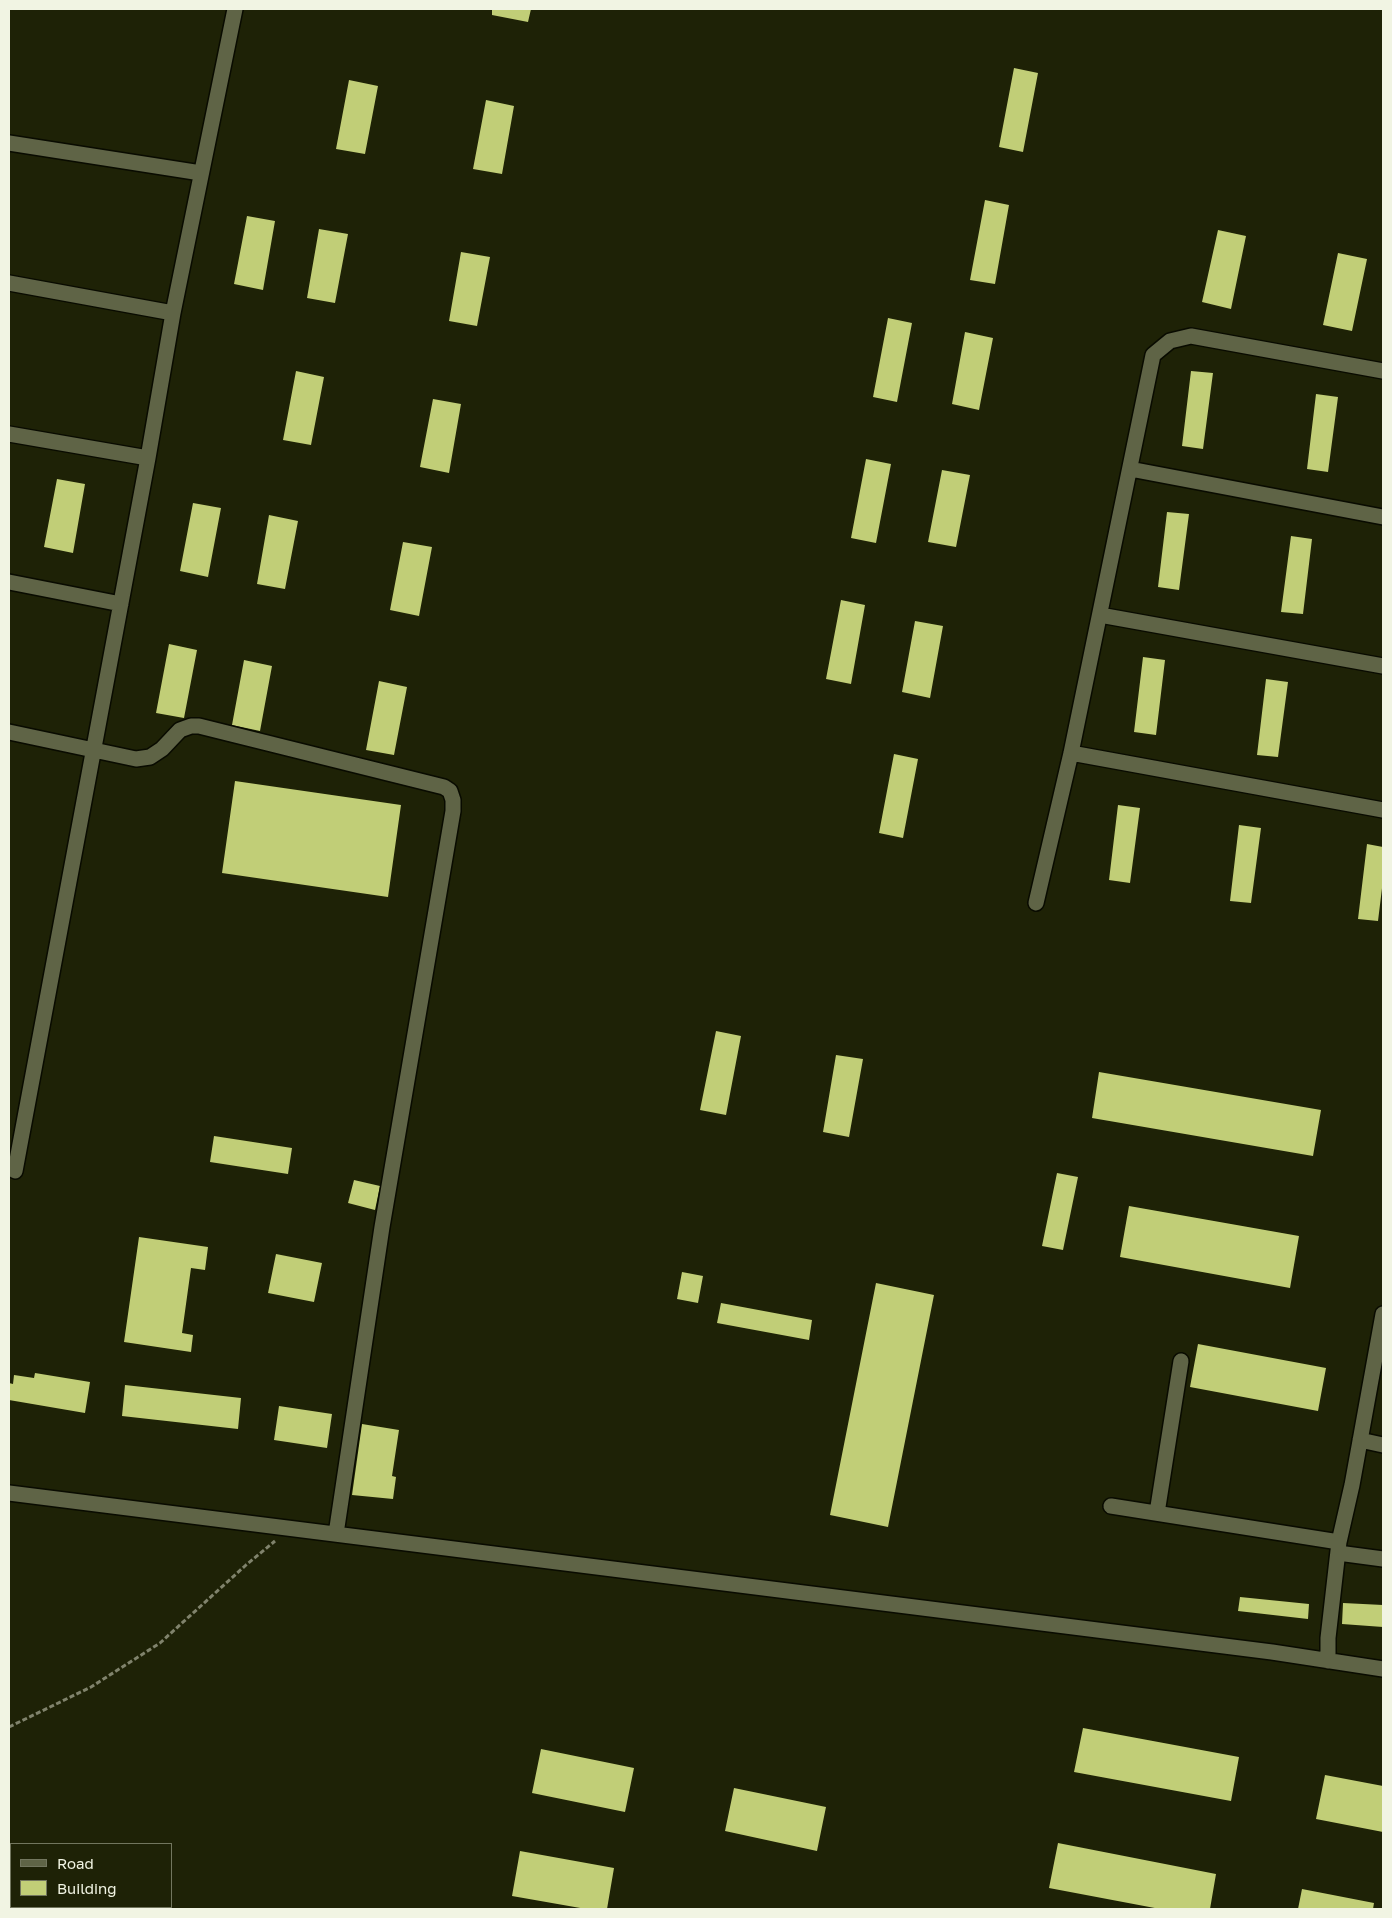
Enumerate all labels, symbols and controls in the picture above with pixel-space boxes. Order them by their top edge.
legend [10,1843,172,1908]
text: Road [57,1854,94,1872]
text: Building [57,1879,117,1897]

